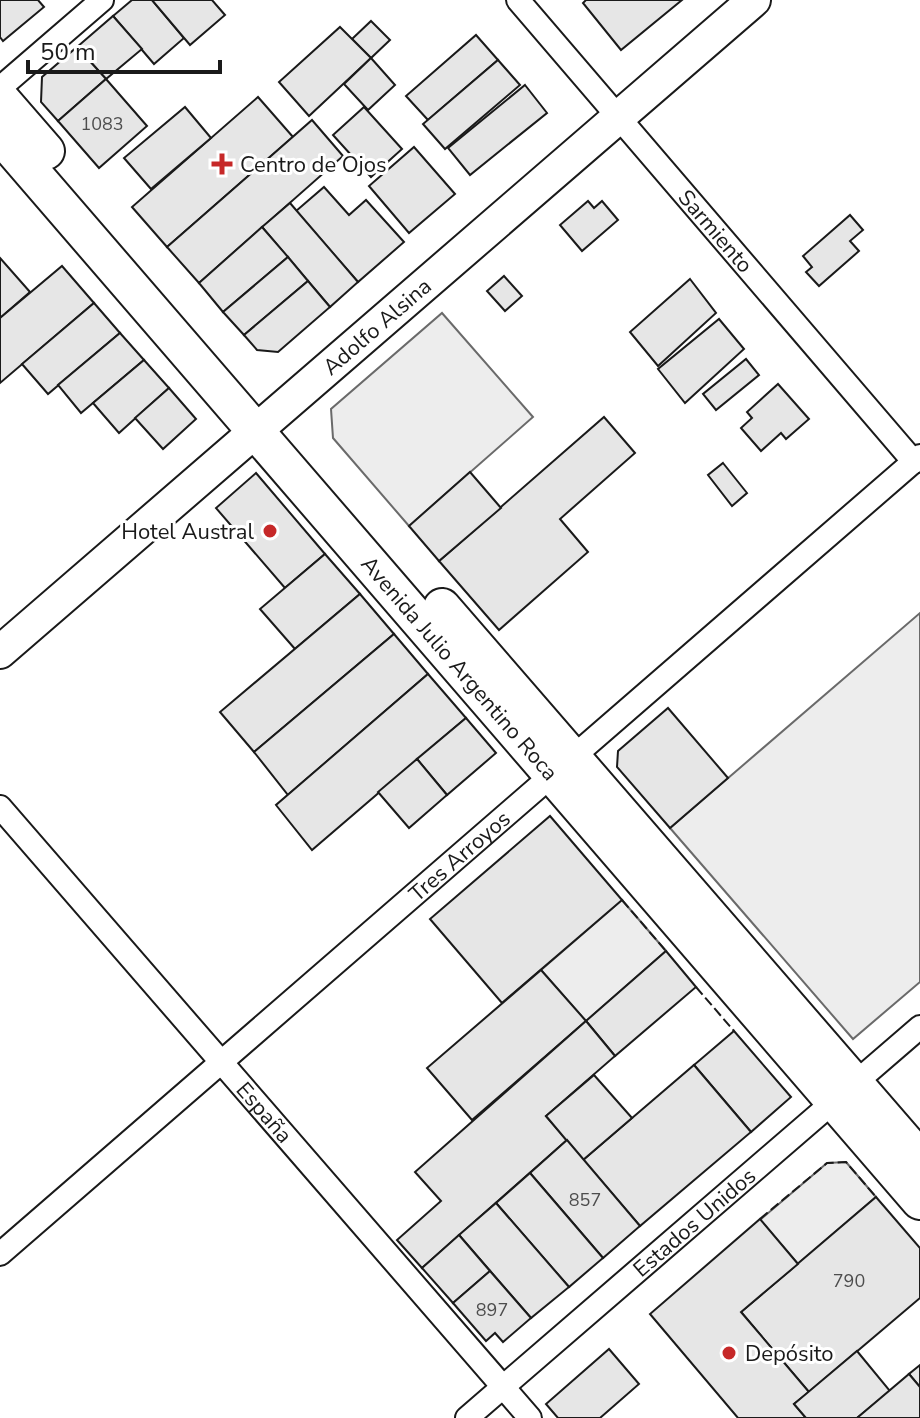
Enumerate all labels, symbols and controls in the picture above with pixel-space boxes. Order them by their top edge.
scale bar [28,24,220,74]
text: 50 m [40,36,96,68]
house number: 1083 [80,112,124,136]
place label: Centro de Ojos [240,150,387,180]
marker: Centro de Ojos [211,153,233,175]
street label: Sarmiento [671,183,759,280]
street label: Adolfo Alsina [317,272,438,382]
place label: Hotel Austral [121,517,254,547]
marker: Hotel Austral [261,522,279,540]
street label: Avenida Julio Argentino Roca [354,550,565,787]
street label: Tres Arroyos [403,804,517,909]
street label: España [229,1076,299,1150]
street label: Estados Unidos [627,1161,763,1284]
house number: 857 [569,1188,601,1212]
house number: 790 [833,1269,865,1293]
house number: 897 [476,1298,508,1322]
place label: Depósito [745,1339,834,1369]
marker: Depósito [720,1344,738,1362]

